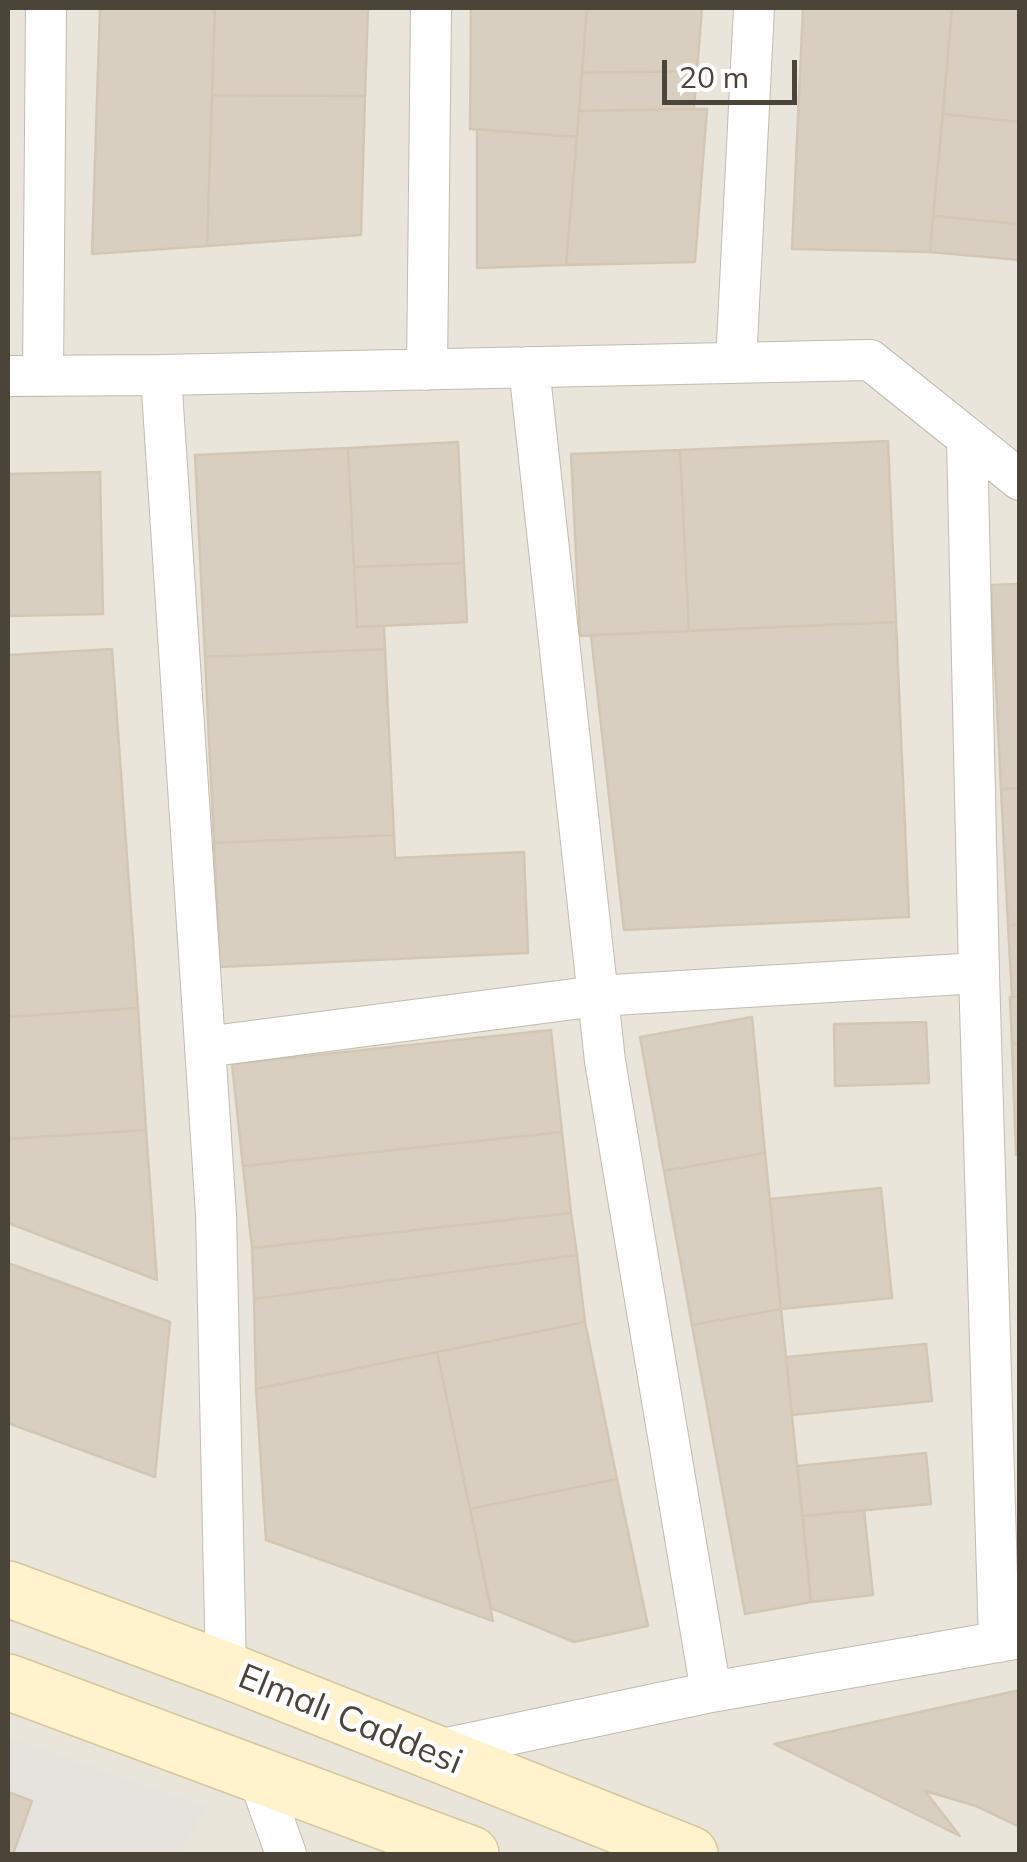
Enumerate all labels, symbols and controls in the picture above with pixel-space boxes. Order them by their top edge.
scale bar [667,40,802,102]
text: 20 m [679,58,749,96]
street label: Elmalı Caddesi [232,1656,468,1784]

